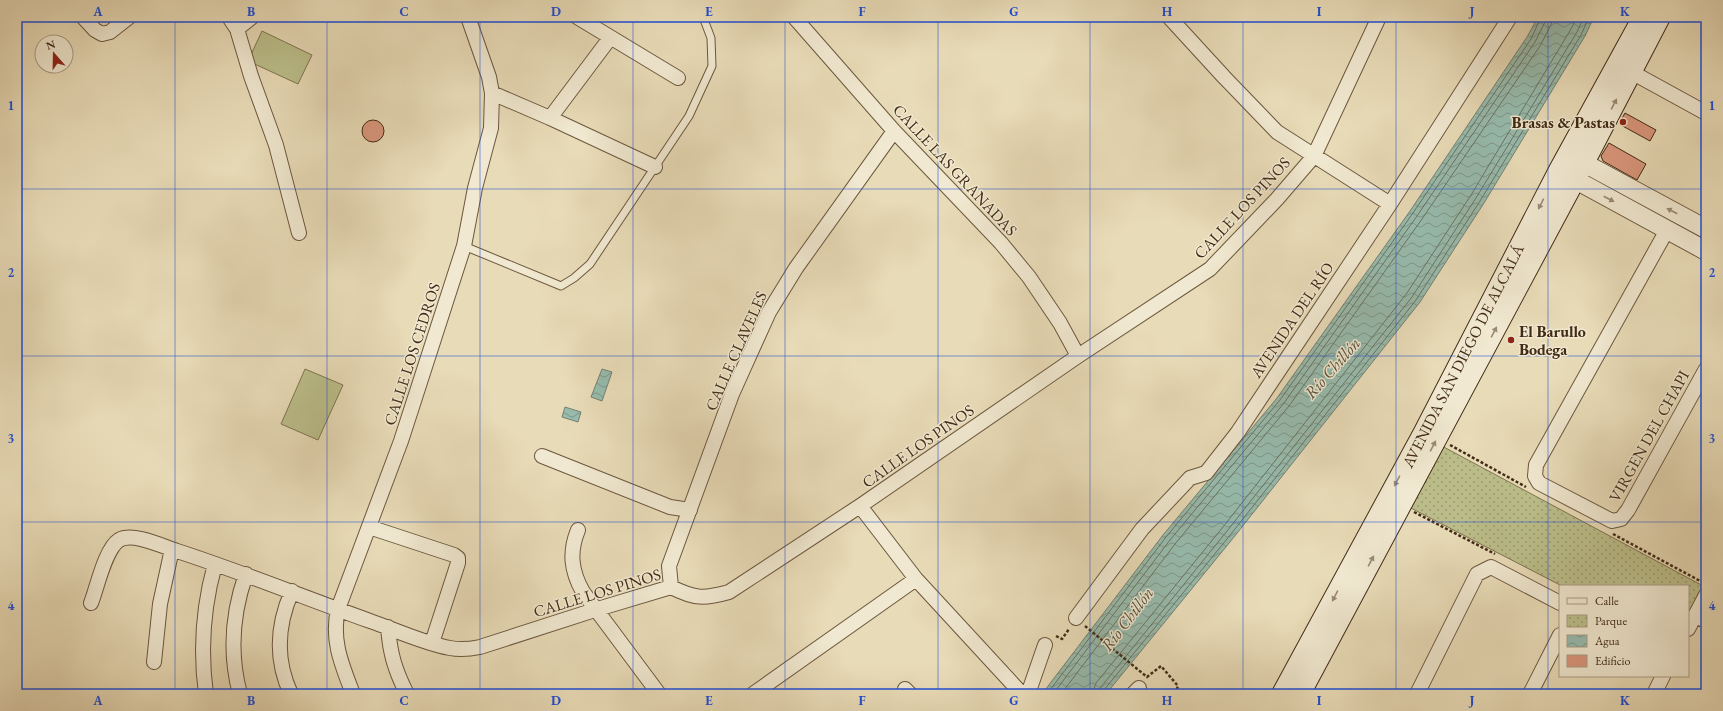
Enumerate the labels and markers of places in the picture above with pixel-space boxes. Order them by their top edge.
place label: Brasas & Pastas [1512,112,1615,133]
marker: Brasas & Pastas [1618,117,1628,127]
place label: El Barullo Bodega [1519,321,1586,360]
marker: El Barullo Bodega [1506,335,1516,345]

